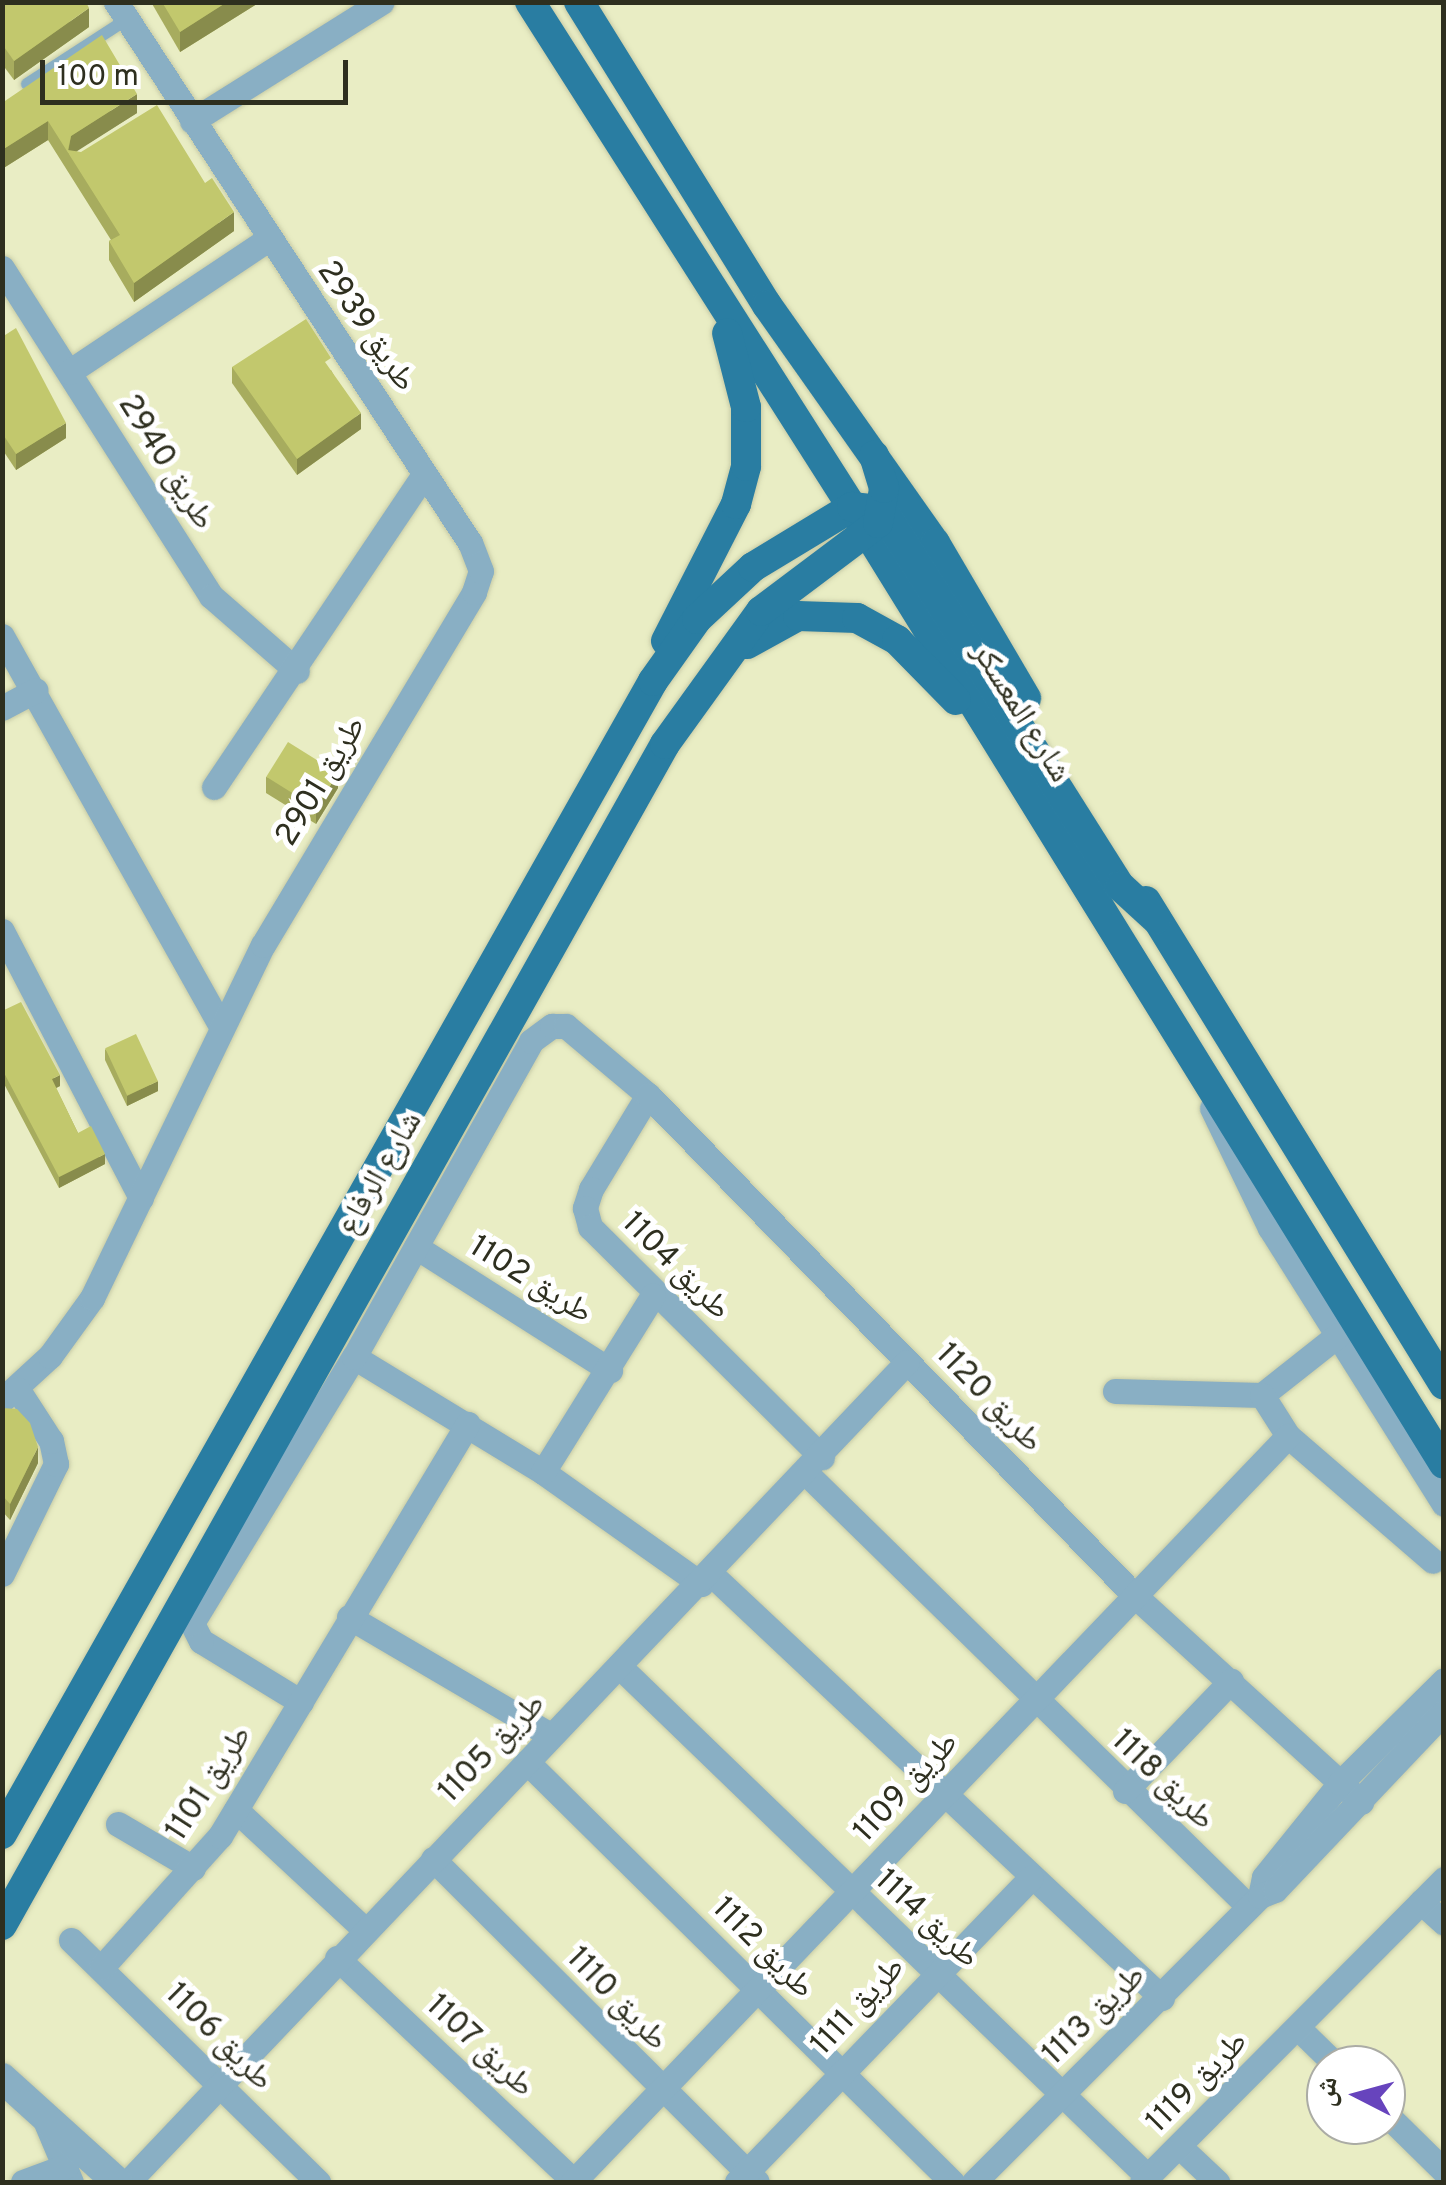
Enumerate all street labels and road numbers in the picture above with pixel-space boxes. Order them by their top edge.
street label: طريق 2939 [307,254,423,400]
street label: طريق 2940 [108,388,222,538]
street label: شارع المعسكر [962,636,1078,790]
street label: طريق 2901 [268,710,376,854]
street label: شارع الرفاع [330,1105,432,1243]
street label: طريق 1104 [613,1205,737,1329]
street label: طريق 1102 [462,1228,598,1334]
street label: طريق 1120 [927,1336,1049,1462]
street label: طريق 1105 [431,1686,555,1812]
street label: طريق 1101 [159,1719,261,1849]
street label: طريق 1118 [1102,1723,1222,1839]
street label: طريق 1109 [846,1725,968,1851]
street label: طريق 1114 [866,1862,986,1978]
street label: طريق 1112 [703,1890,821,2008]
street label: طريق 1110 [557,1940,675,2060]
street label: طريق 1111 [804,1950,914,2064]
street label: طريق 1113 [1036,1958,1154,2074]
street label: طريق 1106 [156,1976,280,2100]
street label: طريق 1107 [417,1988,541,2106]
street label: طريق 1119 [1139,2024,1257,2142]

